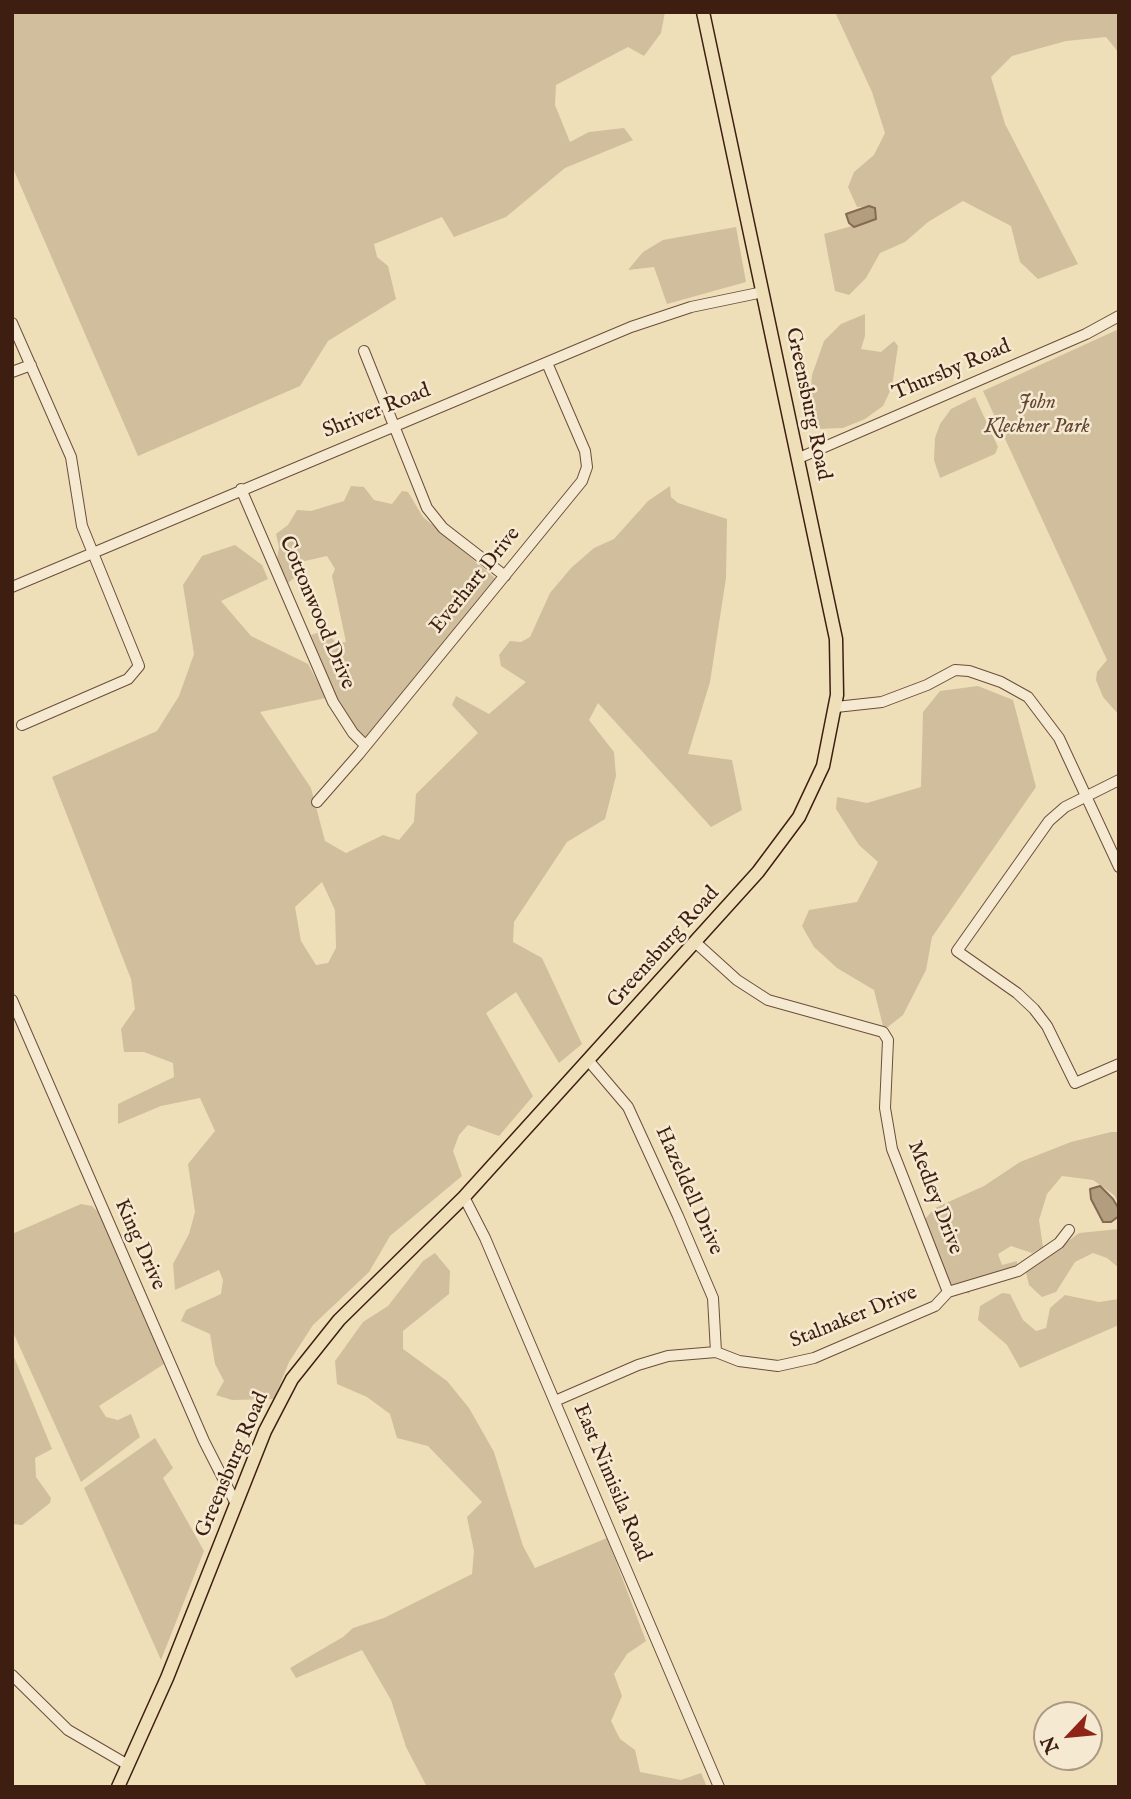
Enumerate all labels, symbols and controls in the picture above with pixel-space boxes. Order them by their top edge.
street label: Greensburg Road [779,325,835,483]
street label: Thursby Road [889,335,1015,407]
street label: Shriver Road [320,379,434,445]
park label: John Kleckner Park [984,391,1090,441]
street label: Everhart Drive [425,523,527,639]
street label: Cottonwood Drive [272,533,360,693]
street label: Greensburg Road [603,882,725,1014]
street label: Hazeldell Drive [648,1123,728,1259]
street label: Medley Drive [901,1138,967,1258]
street label: King Drive [108,1196,170,1294]
street label: Stalnaker Drive [787,1281,921,1355]
street label: Greensburg Road [191,1389,275,1541]
street label: East Nimisila Road [567,1401,655,1565]
north arrow [1033,1701,1103,1771]
text: N [1037,1732,1065,1757]

